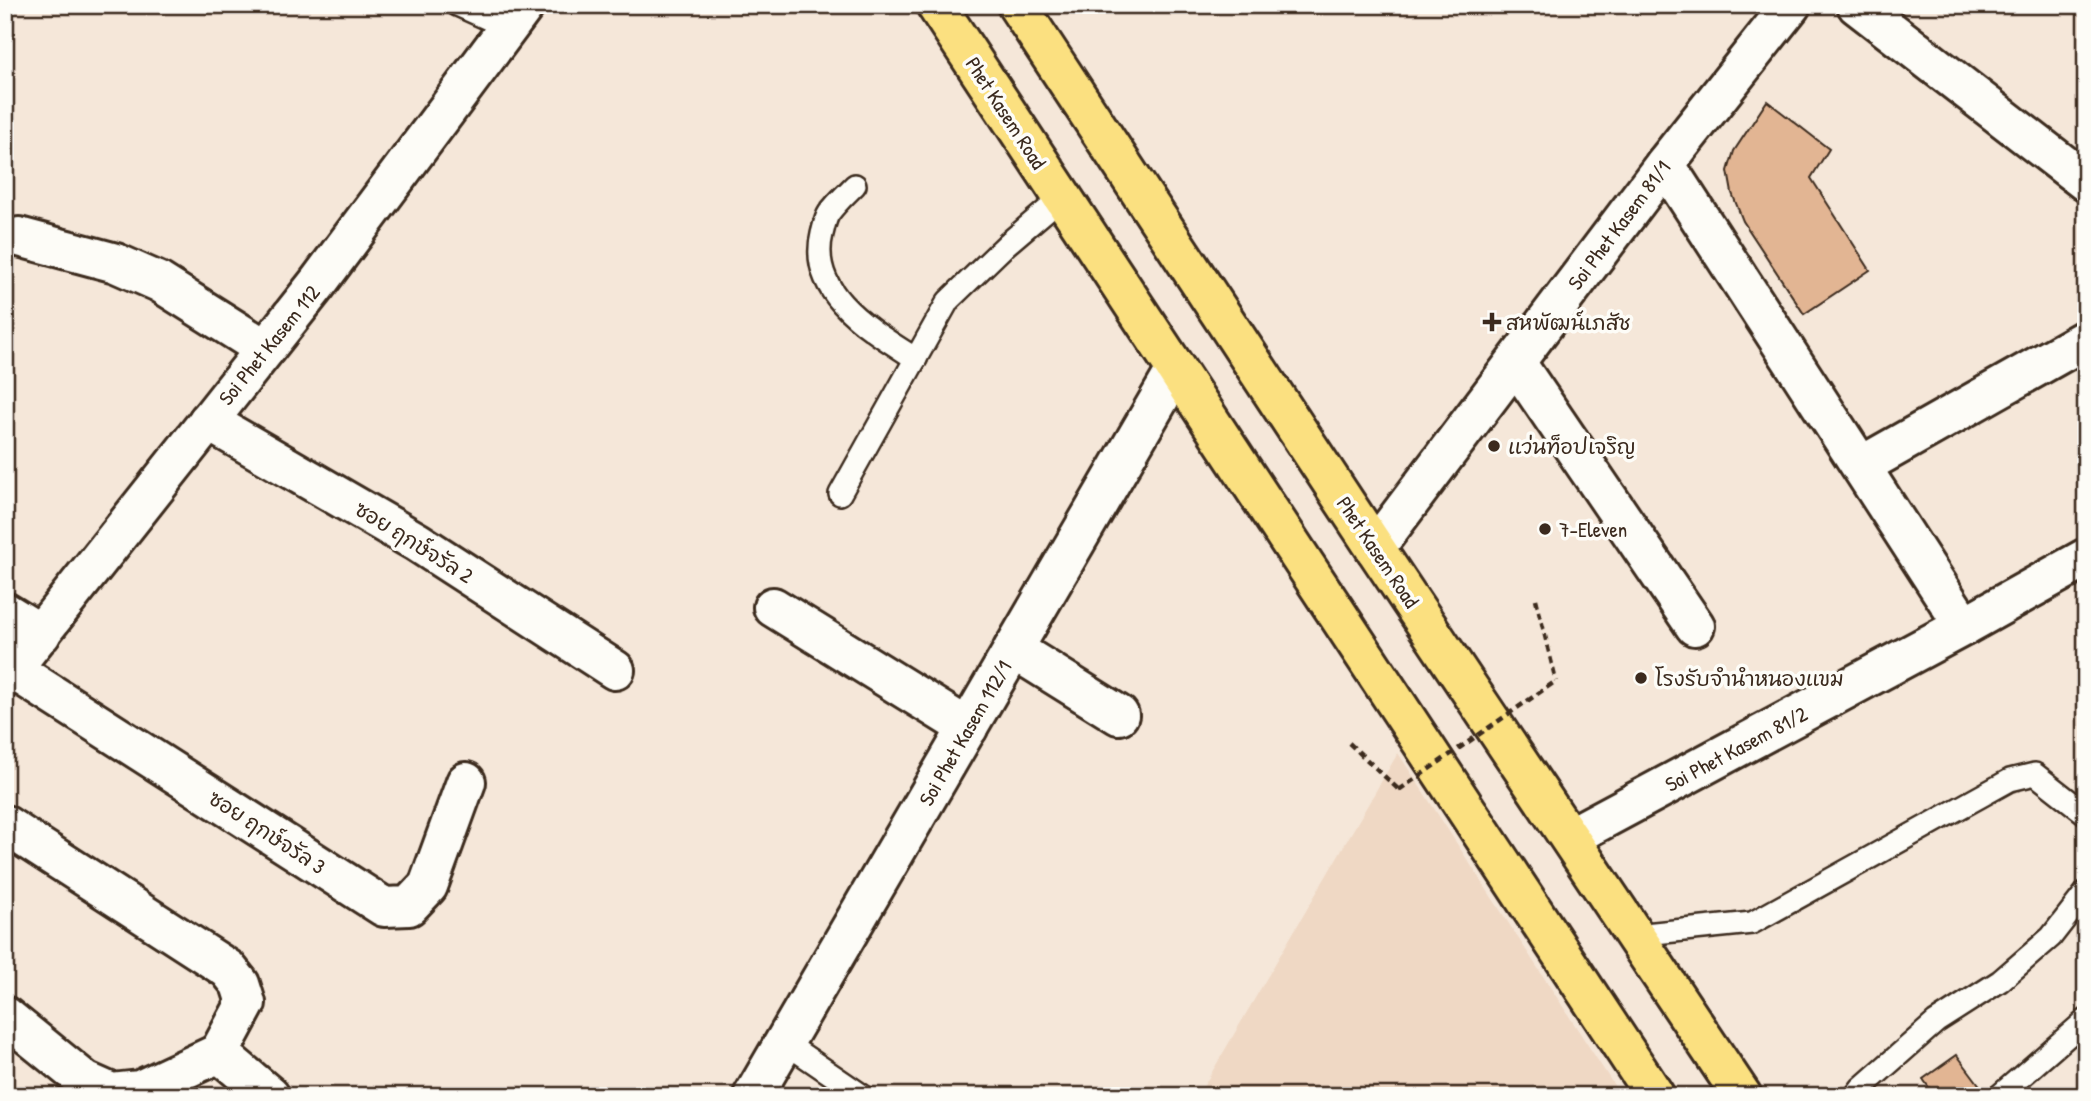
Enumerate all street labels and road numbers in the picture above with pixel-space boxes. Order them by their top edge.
street label: Phet Kasem Road [959,51,1053,175]
street label: Soi Phet Kasem 81/1 [1561,154,1677,296]
street label: Soi Phet Kasem 112 [212,279,327,411]
street label: Phet Kasem Road [1330,491,1426,613]
street label: ซอย ฤกษ์จรัล 2 [349,494,479,590]
street label: Soi Phet Kasem 112/1 [912,655,1018,811]
street label: Soi Phet Kasem 81/2 [1660,699,1812,799]
street label: ซอย ฤกษ์จรัล 3 [203,783,331,881]

